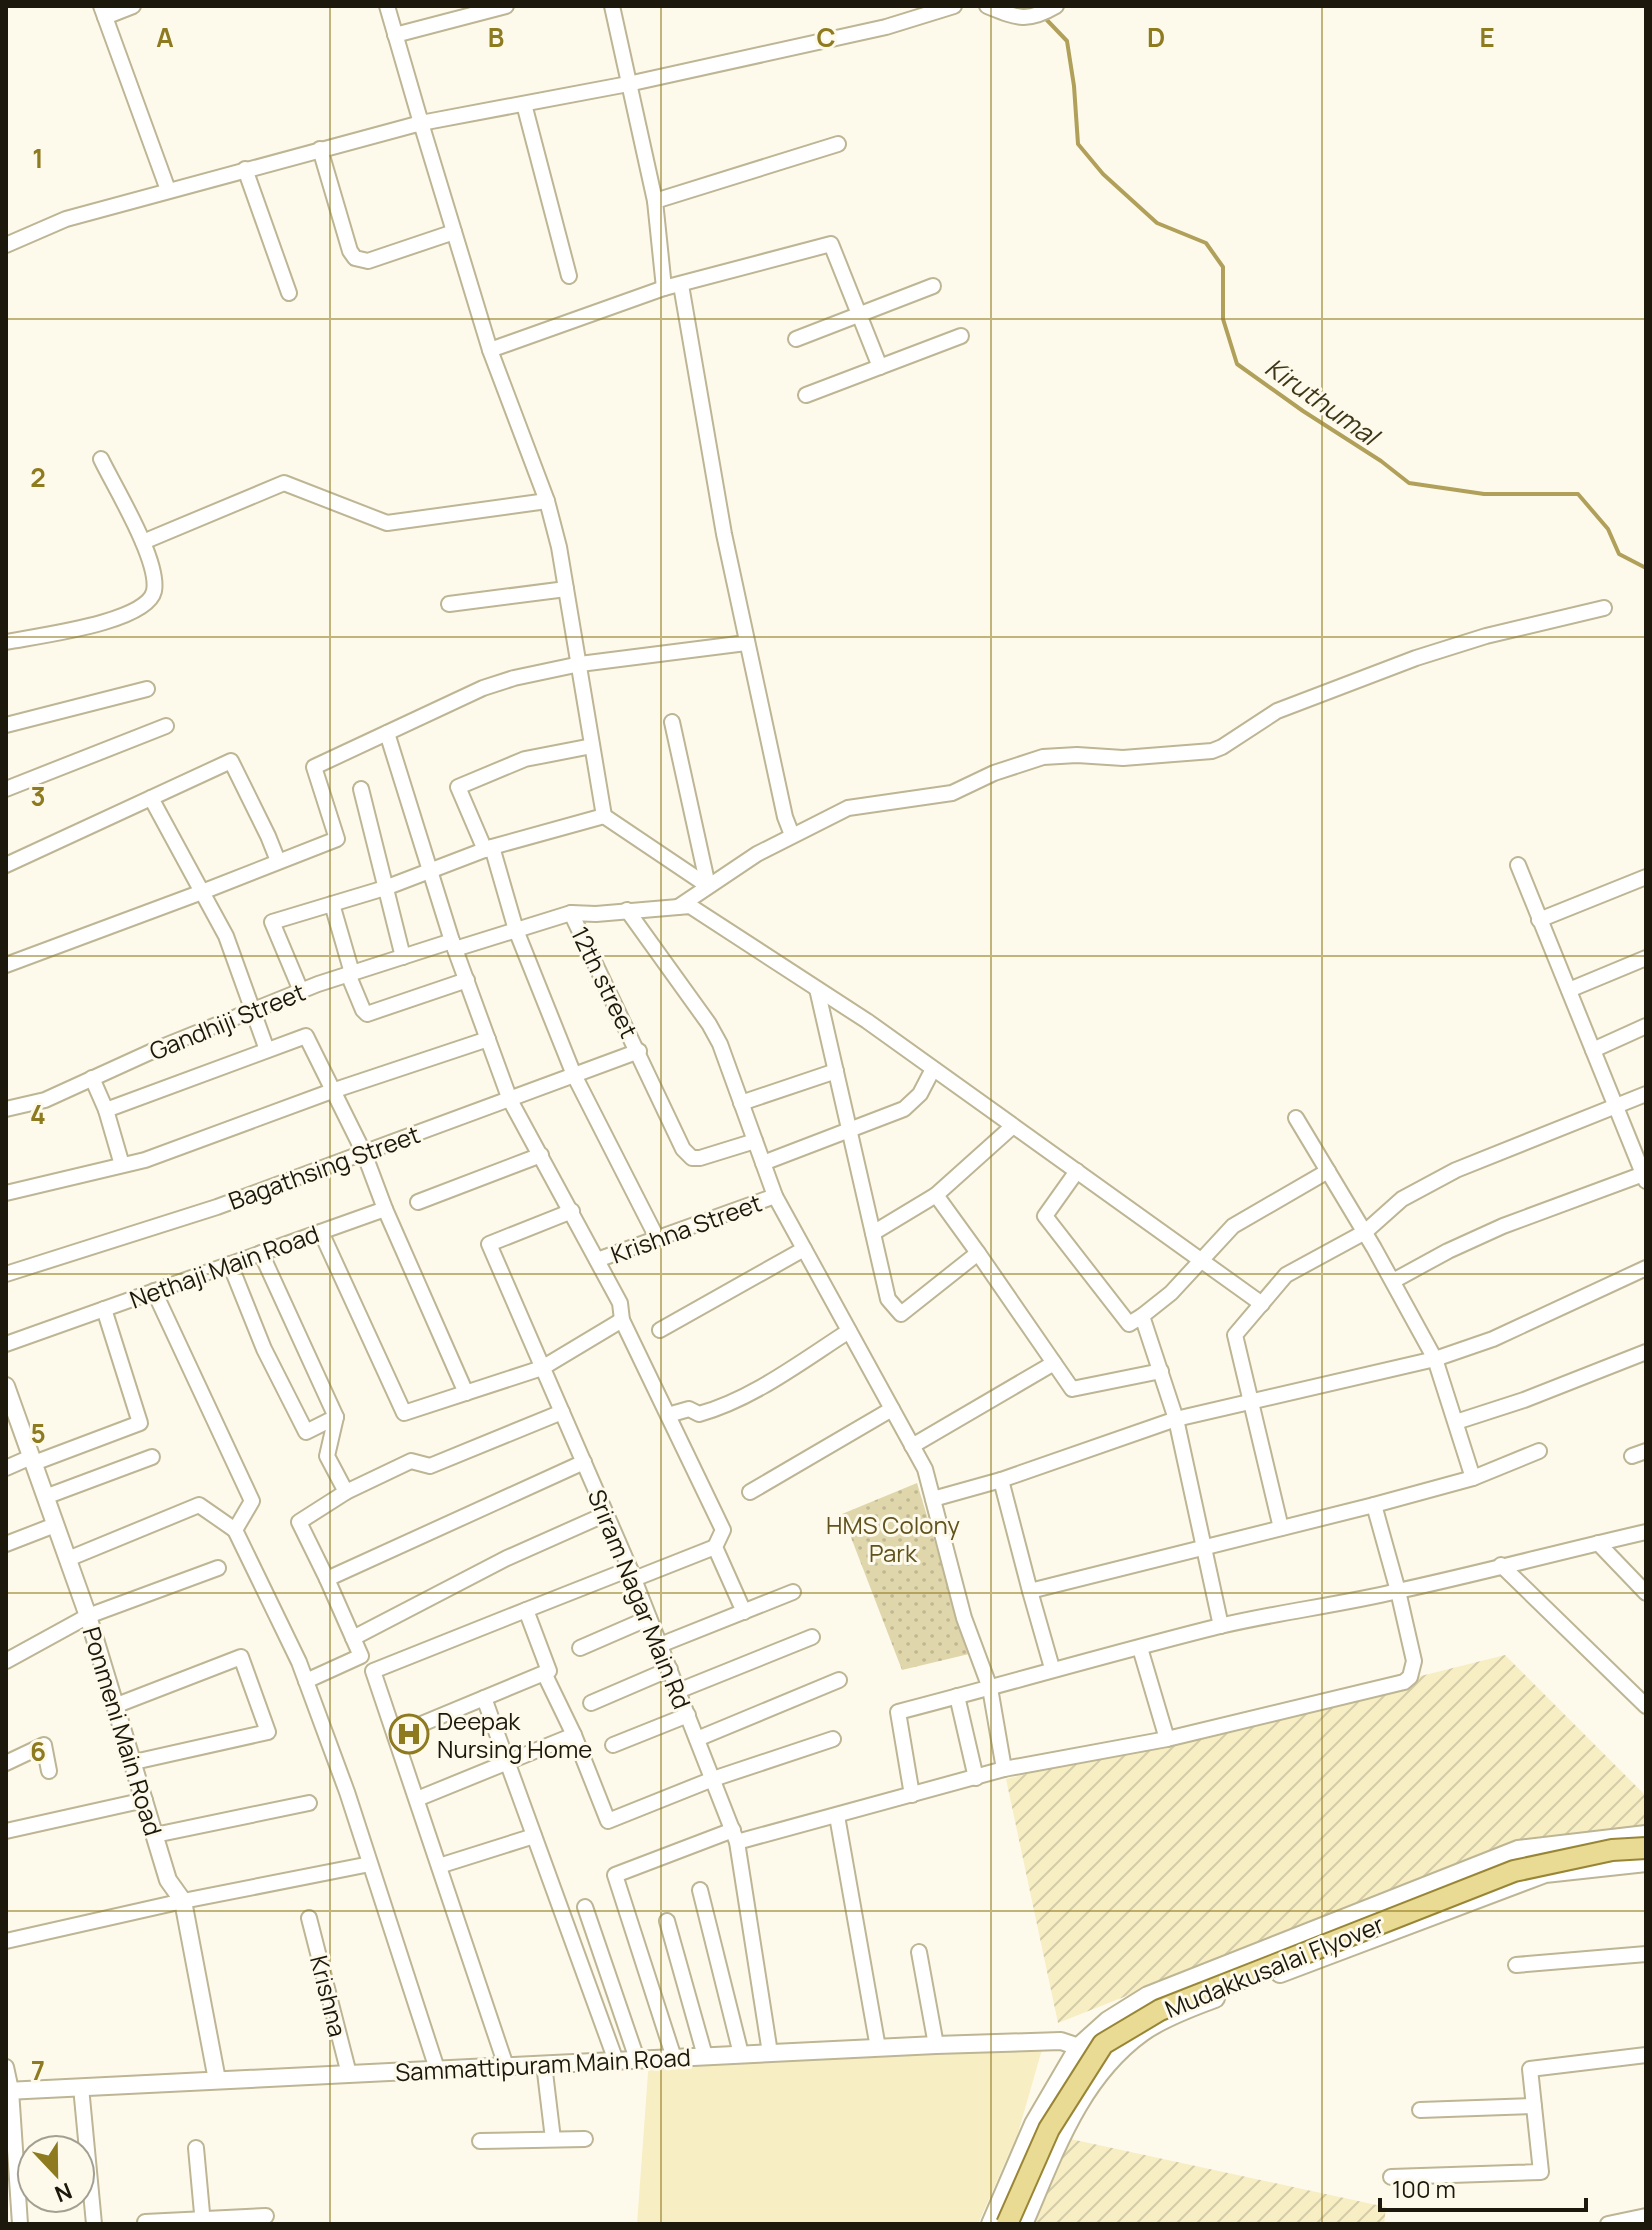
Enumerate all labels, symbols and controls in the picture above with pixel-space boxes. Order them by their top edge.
text: A [156,19,174,55]
text: B [488,19,504,55]
text: C [816,19,836,55]
text: D [1147,19,1165,55]
text: E [1479,19,1495,55]
text: 1 [32,140,44,176]
water label: Kiruthumal [1258,349,1388,455]
text: 2 [30,459,46,495]
text: 3 [30,778,46,814]
street label: 12th street [564,921,646,1043]
street label: Gandhiji Street [144,975,310,1067]
text: 4 [30,1096,46,1132]
street label: Bagathsing Street [224,1117,424,1217]
street label: Krishna Street [606,1185,766,1271]
street label: Nethaji Main Road [125,1216,323,1316]
text: 5 [30,1415,46,1451]
street label: Sriram Nagar Main Rd [581,1484,699,1714]
park label: HMS Colony Park [826,1508,960,1569]
street label: Ponmeni Main Road [76,1623,170,1839]
place label: Deepak Nursing Home [437,1704,592,1765]
hospital icon: Deepak Nursing Home [388,1713,430,1755]
text: 6 [30,1733,46,1769]
street label: Mudakkusalai Flyover [1160,1907,1389,2025]
street label: Krishna [303,1952,355,2040]
street label: Sammattipuram Main Road [394,2040,692,2088]
text: 7 [31,2052,45,2088]
north arrow [16,2134,96,2214]
scale bar [1380,2162,1586,2212]
text: 100 m [1392,2172,1456,2205]
text: N [51,2176,76,2209]

